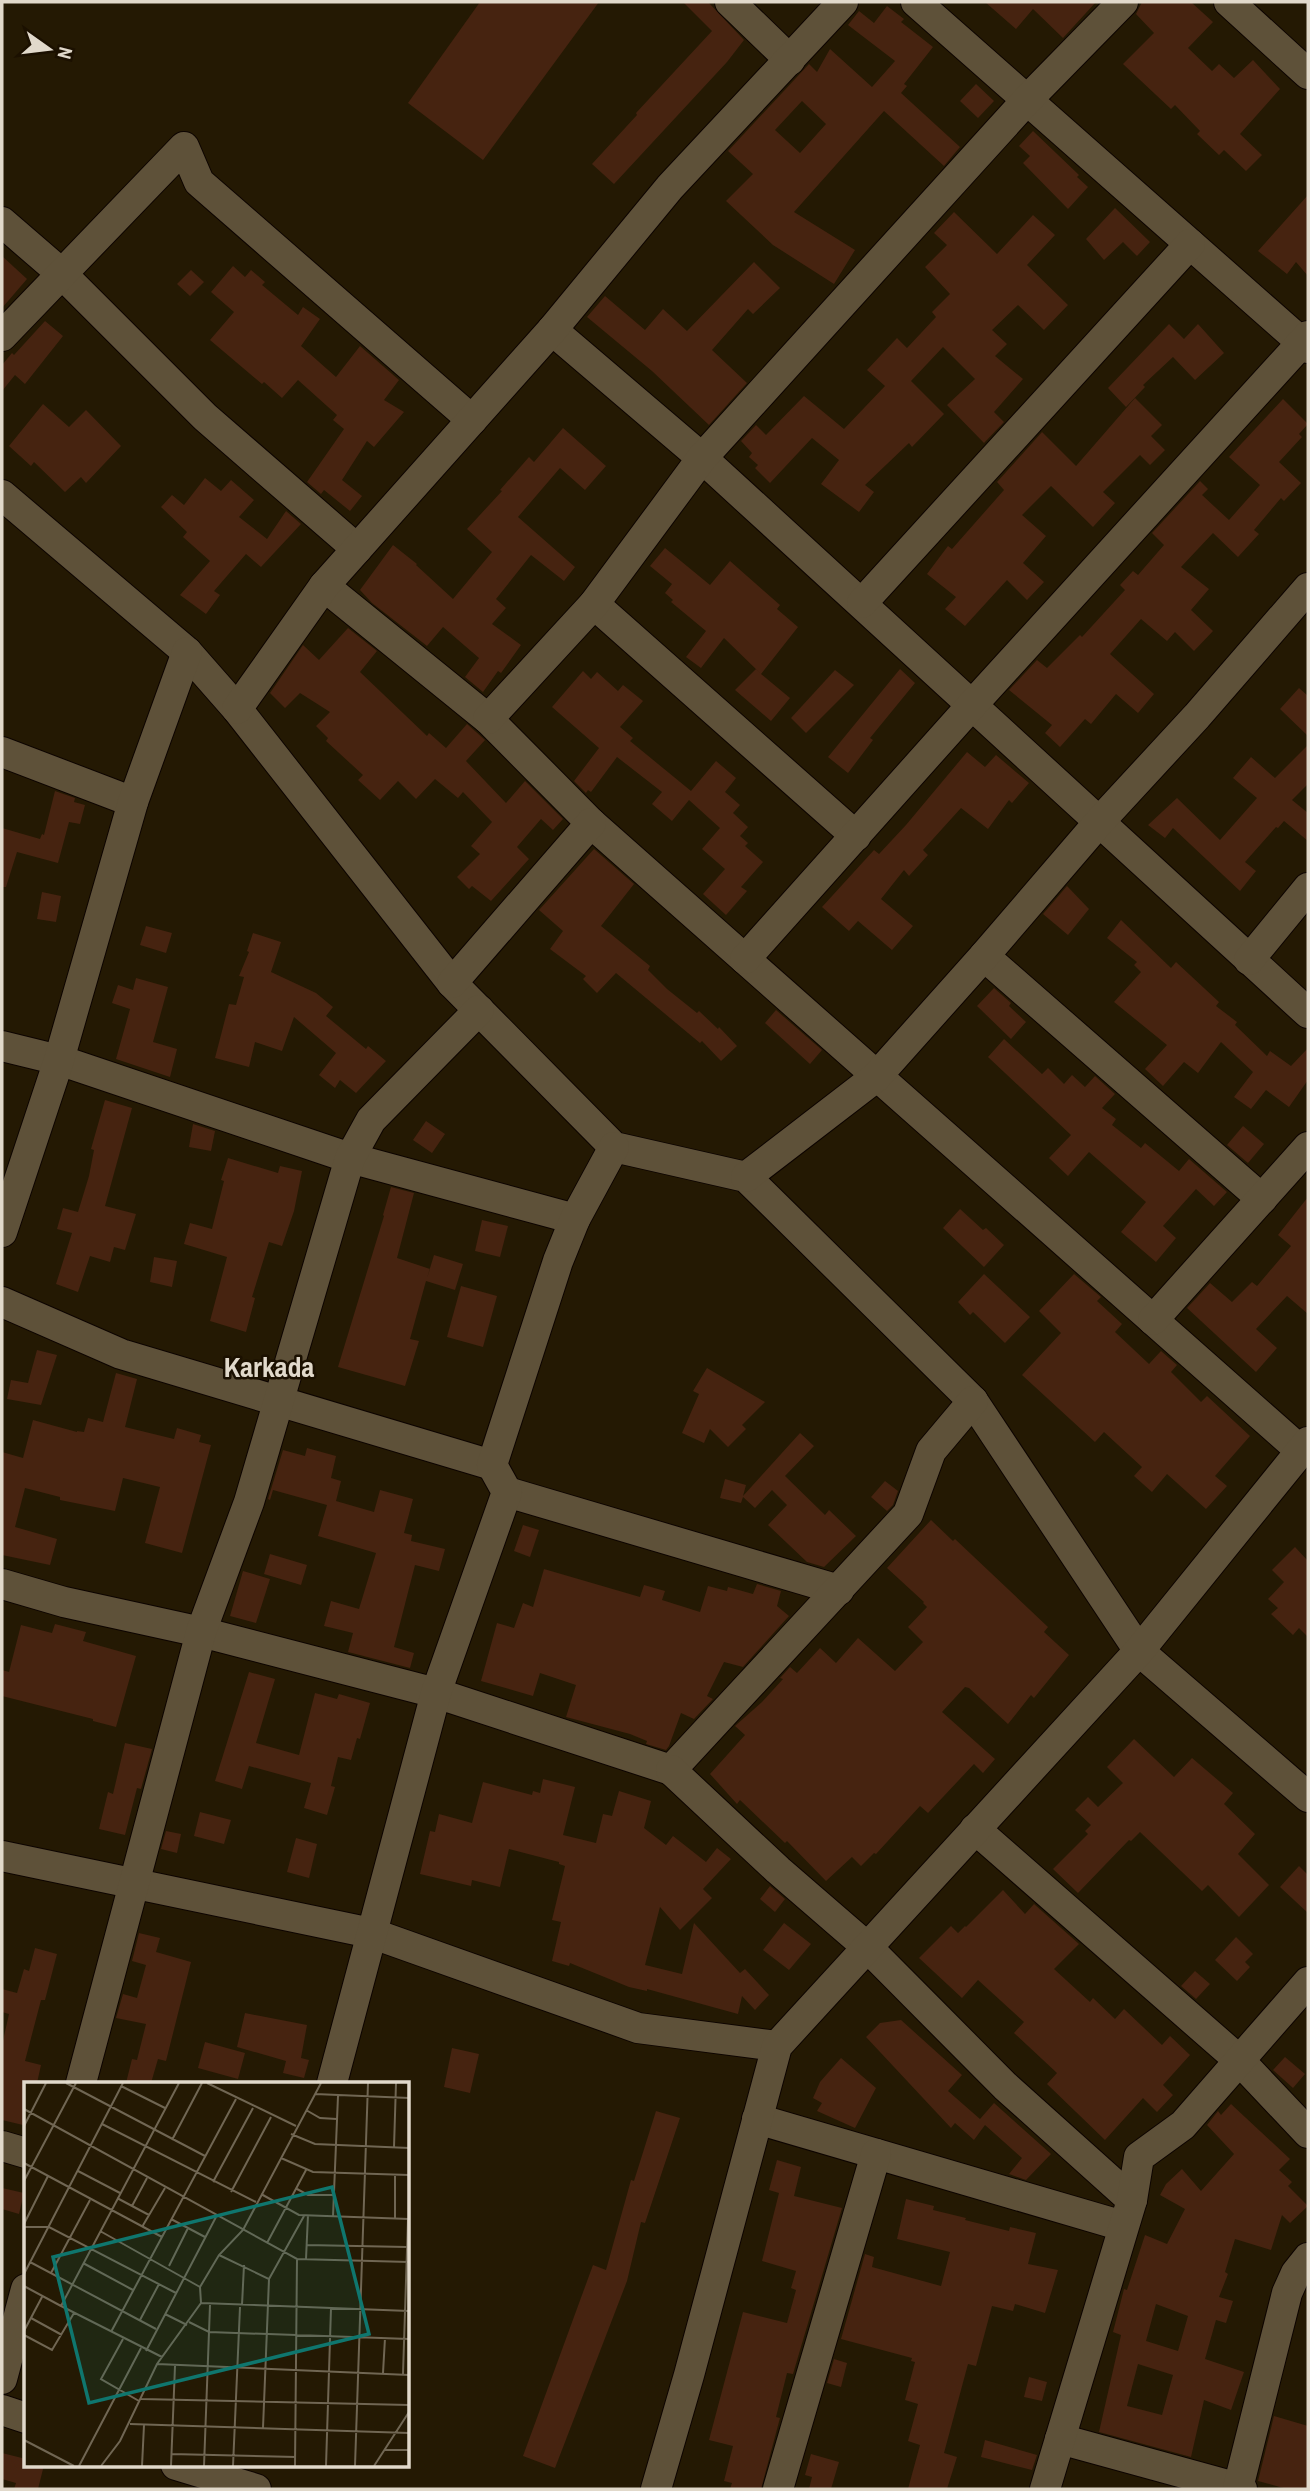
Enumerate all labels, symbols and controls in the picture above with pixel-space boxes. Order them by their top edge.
north arrow [14,14,84,84]
text: N [52,45,79,62]
district label: Karkada [224,1348,315,1386]
inset map [24,2082,410,2466]

